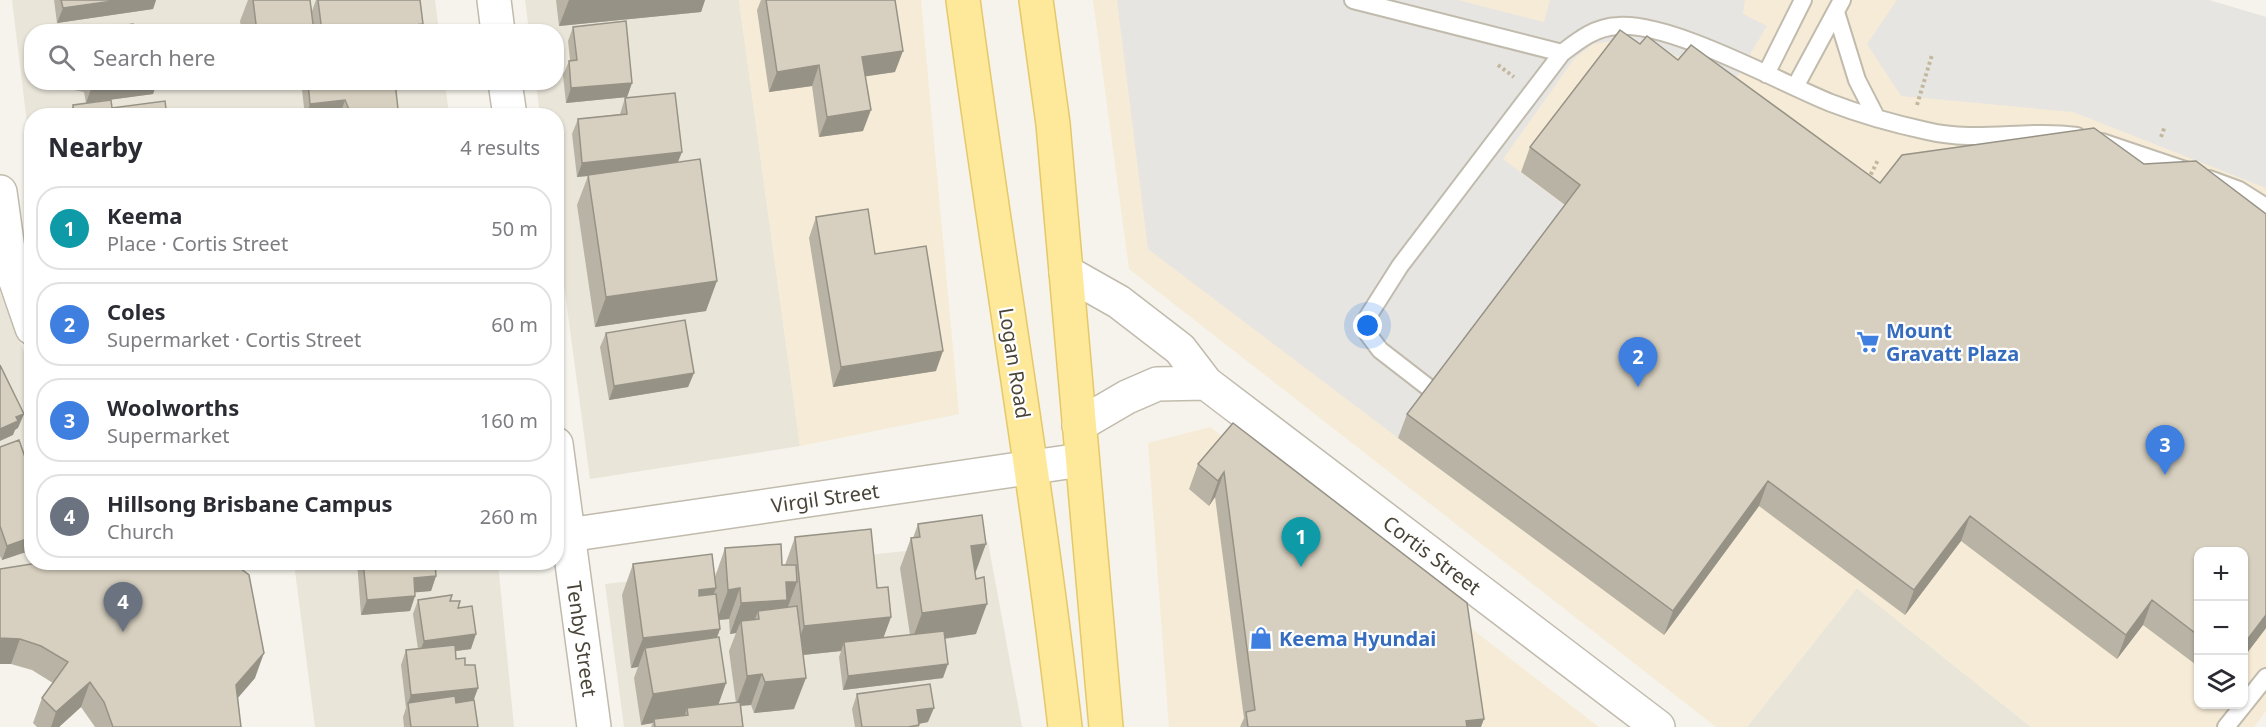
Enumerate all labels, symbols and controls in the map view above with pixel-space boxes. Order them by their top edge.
search box [24,24,564,90]
icon: search [45,41,78,74]
text: Search here [93,42,215,72]
text: Nearby [48,129,143,165]
text: 4 results [460,134,540,161]
text: Keema [107,200,183,230]
text: 1 [64,215,75,242]
text: 50 m [491,215,538,242]
text: Place · Cortis Street [107,230,288,257]
text: Coles [107,296,166,326]
street label: Logan Road [993,306,1037,420]
text: 2 [64,311,75,338]
text: 60 m [491,311,538,338]
your location [1353,311,1382,340]
place label: Mount Gravatt Plaza [1886,317,2019,367]
text: Supermarket · Cortis Street [107,326,361,353]
supermarket icon: Mount Gravatt Plaza [1855,329,1881,355]
pin: 2 [1618,338,1658,387]
text: Woolworths [107,392,239,422]
text: 3 [64,407,75,434]
text: 160 m [480,407,538,434]
text: Supermarket [107,422,230,449]
pin: 3 [2146,426,2184,475]
street label: Virgil Street [769,477,881,519]
text: Hillsong Brisbane Campus [107,488,393,518]
text: 4 [64,503,75,530]
text: 260 m [480,503,538,530]
street label: Cortis Street [1378,509,1486,601]
text: Church [107,518,174,545]
pin: 1 [1282,518,1320,567]
map controls [2194,547,2248,709]
button: + [2194,547,2248,601]
street label: Tenby Street [561,579,603,699]
pin: 4 [104,582,142,632]
button: − [2194,601,2248,655]
shop icon: Keema Hyundai [1248,625,1274,651]
place label: Keema Hyundai [1279,625,1436,652]
button: layers [2194,655,2248,709]

